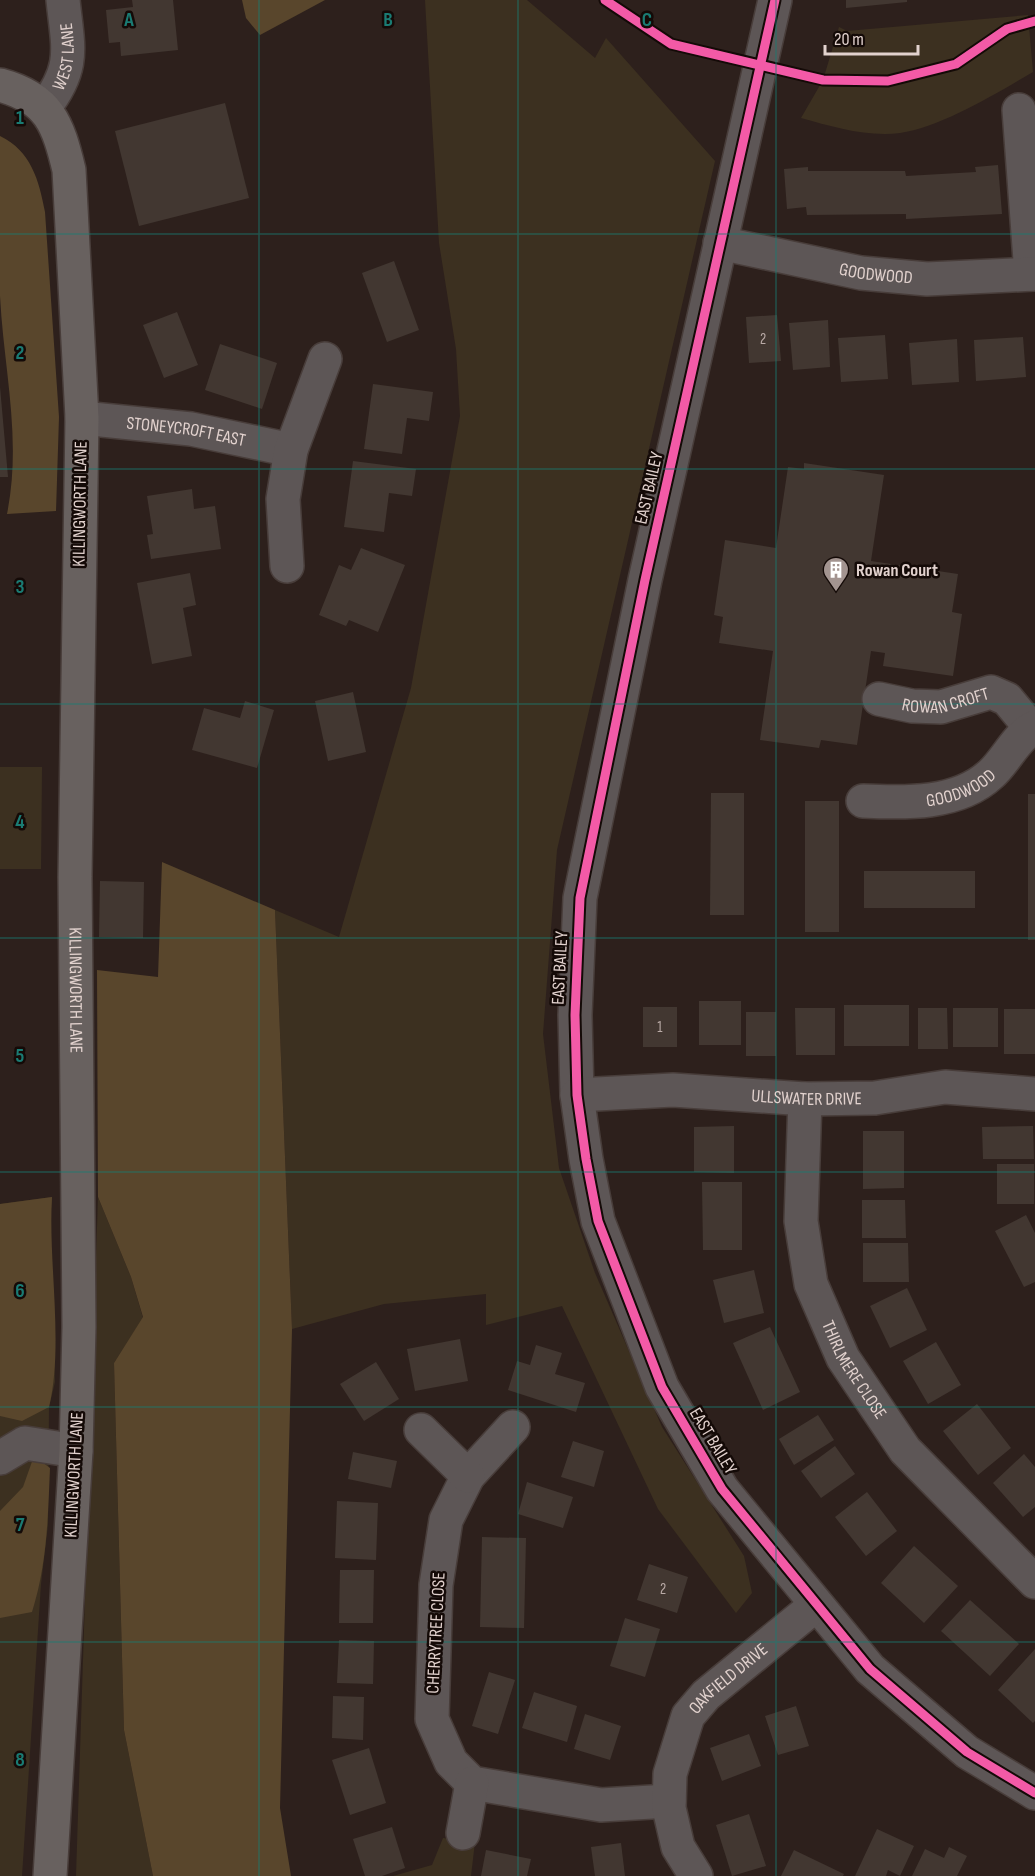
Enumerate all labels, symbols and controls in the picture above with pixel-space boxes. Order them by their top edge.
text: A [123,8,134,32]
text: B [383,8,393,32]
text: C [642,8,652,32]
scale bar [825,18,918,56]
street label: WEST LANE [48,22,78,94]
text: 20 m [834,29,864,50]
text: 1 [16,106,24,130]
street label: GOODWOOD [837,258,913,288]
house number: 2 [760,330,766,349]
text: 2 [16,341,24,365]
street label: STONEYCROFT EAST [126,412,248,451]
street label: KILLINGWORTH LANE [68,441,92,567]
street label: EAST BAILEY [630,449,668,526]
building icon: Rowan Court [821,555,851,593]
place label: Rowan Court [856,560,938,581]
text: 3 [16,575,25,599]
street label: ROWAN CROFT [900,683,991,718]
street label: GOODWOOD [925,765,1000,811]
text: 4 [15,810,25,834]
street label: KILLINGWORTH LANE [65,927,87,1053]
street label: EAST BAILEY [548,930,572,1005]
house number: 1 [657,1018,663,1037]
text: 5 [16,1044,25,1068]
street label: ULLSWATER DRIVE [751,1085,862,1110]
text: 6 [15,1279,25,1303]
street label: THIRLMERE CLOSE [818,1317,891,1423]
street label: EAST BAILEY [685,1404,741,1478]
street label: KILLINGWORTH LANE [60,1412,88,1538]
text: 7 [16,1513,25,1537]
street label: CHERRYTREE CLOSE [422,1572,450,1694]
house number: 2 [660,1580,666,1599]
street label: OAKFIELD DRIVE [684,1639,772,1718]
text: 8 [15,1748,25,1772]

